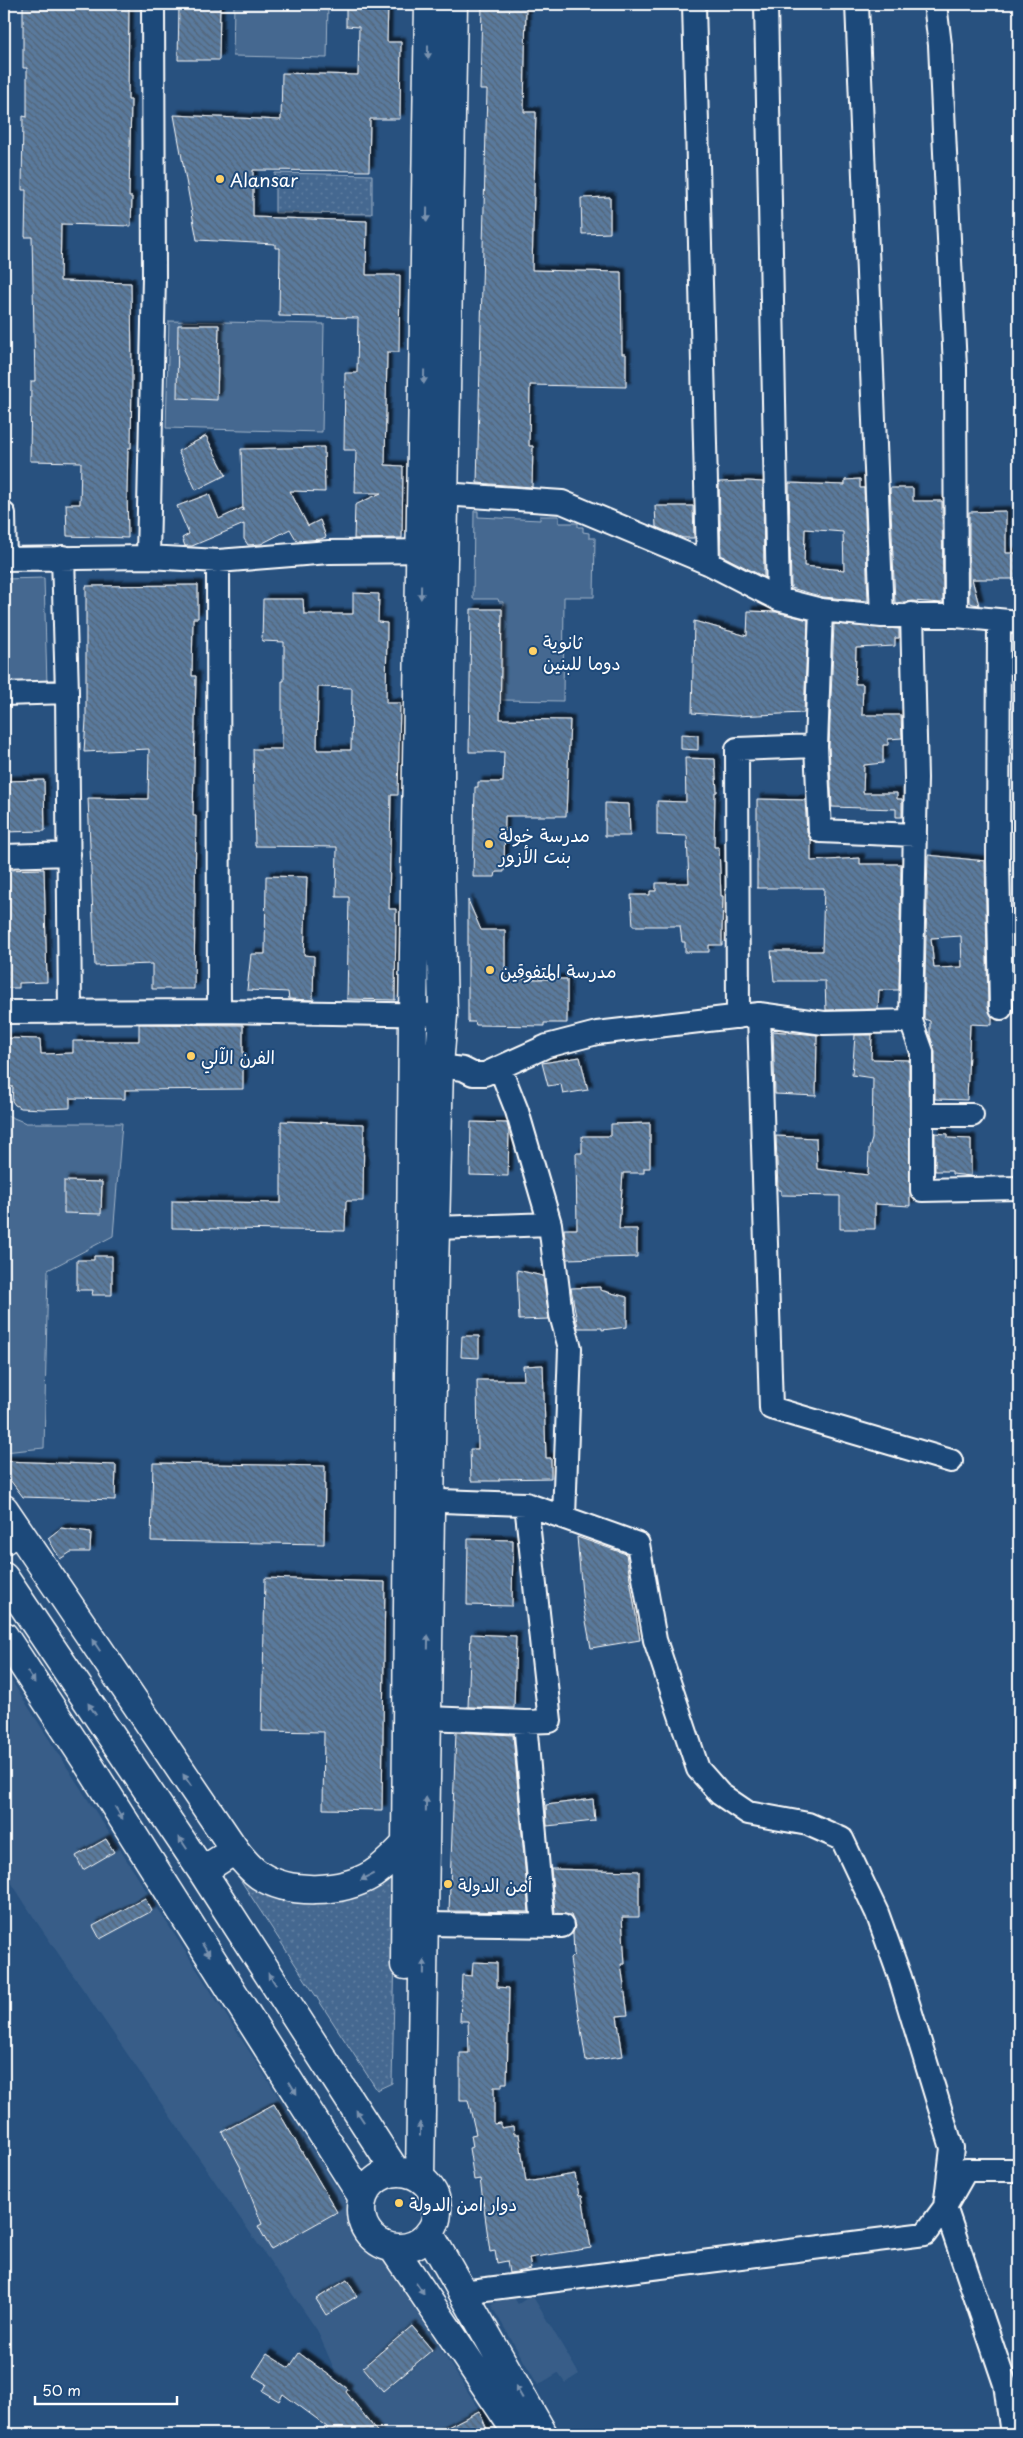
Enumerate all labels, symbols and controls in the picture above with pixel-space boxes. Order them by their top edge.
one-way arrow [424,45,432,61]
place label: Alansar [230,166,299,193]
marker: Alansar [214,173,226,185]
one-way arrow [422,207,430,223]
one-way arrow [420,370,428,386]
one-way arrow [417,585,425,601]
place label: ثانوية دوما للبنين [543,628,621,676]
marker: ثانوية دوما للبنين [527,645,539,657]
place label: مدرسة خولة بنت الأزور [497,821,590,869]
marker: مدرسة خولة بنت الأزور [483,838,495,850]
place label: مدرسة المتفوقين [500,957,617,984]
marker: مدرسة المتفوقين [484,964,496,976]
place label: الفرن الآلي [201,1043,275,1074]
marker: الفرن الآلي [185,1050,197,1062]
one-way arrow [424,1634,432,1650]
one-way arrow [91,1638,101,1652]
one-way arrow [26,1670,35,1684]
one-way arrow [88,1702,97,1715]
one-way arrow [182,1773,192,1786]
one-way arrow [422,1796,430,1812]
one-way arrow [114,1807,124,1820]
one-way arrow [178,1837,188,1850]
place label: أمن الدولة [458,1871,533,1898]
one-way arrow [360,1873,374,1881]
marker: أمن الدولة [442,1878,454,1890]
one-way arrow [201,1944,211,1957]
one-way arrow [420,1959,428,1975]
one-way arrow [267,1973,277,1986]
one-way arrow [288,2081,298,2094]
one-way arrow [355,2109,365,2123]
one-way arrow [416,2121,424,2137]
place label: دوار امن الدولة [409,2190,517,2217]
marker: دوار امن الدولة [393,2197,405,2209]
one-way arrow [415,2282,425,2295]
scale bar [35,2373,178,2405]
text: 50 m [42,2378,81,2401]
one-way arrow [515,2385,523,2399]

